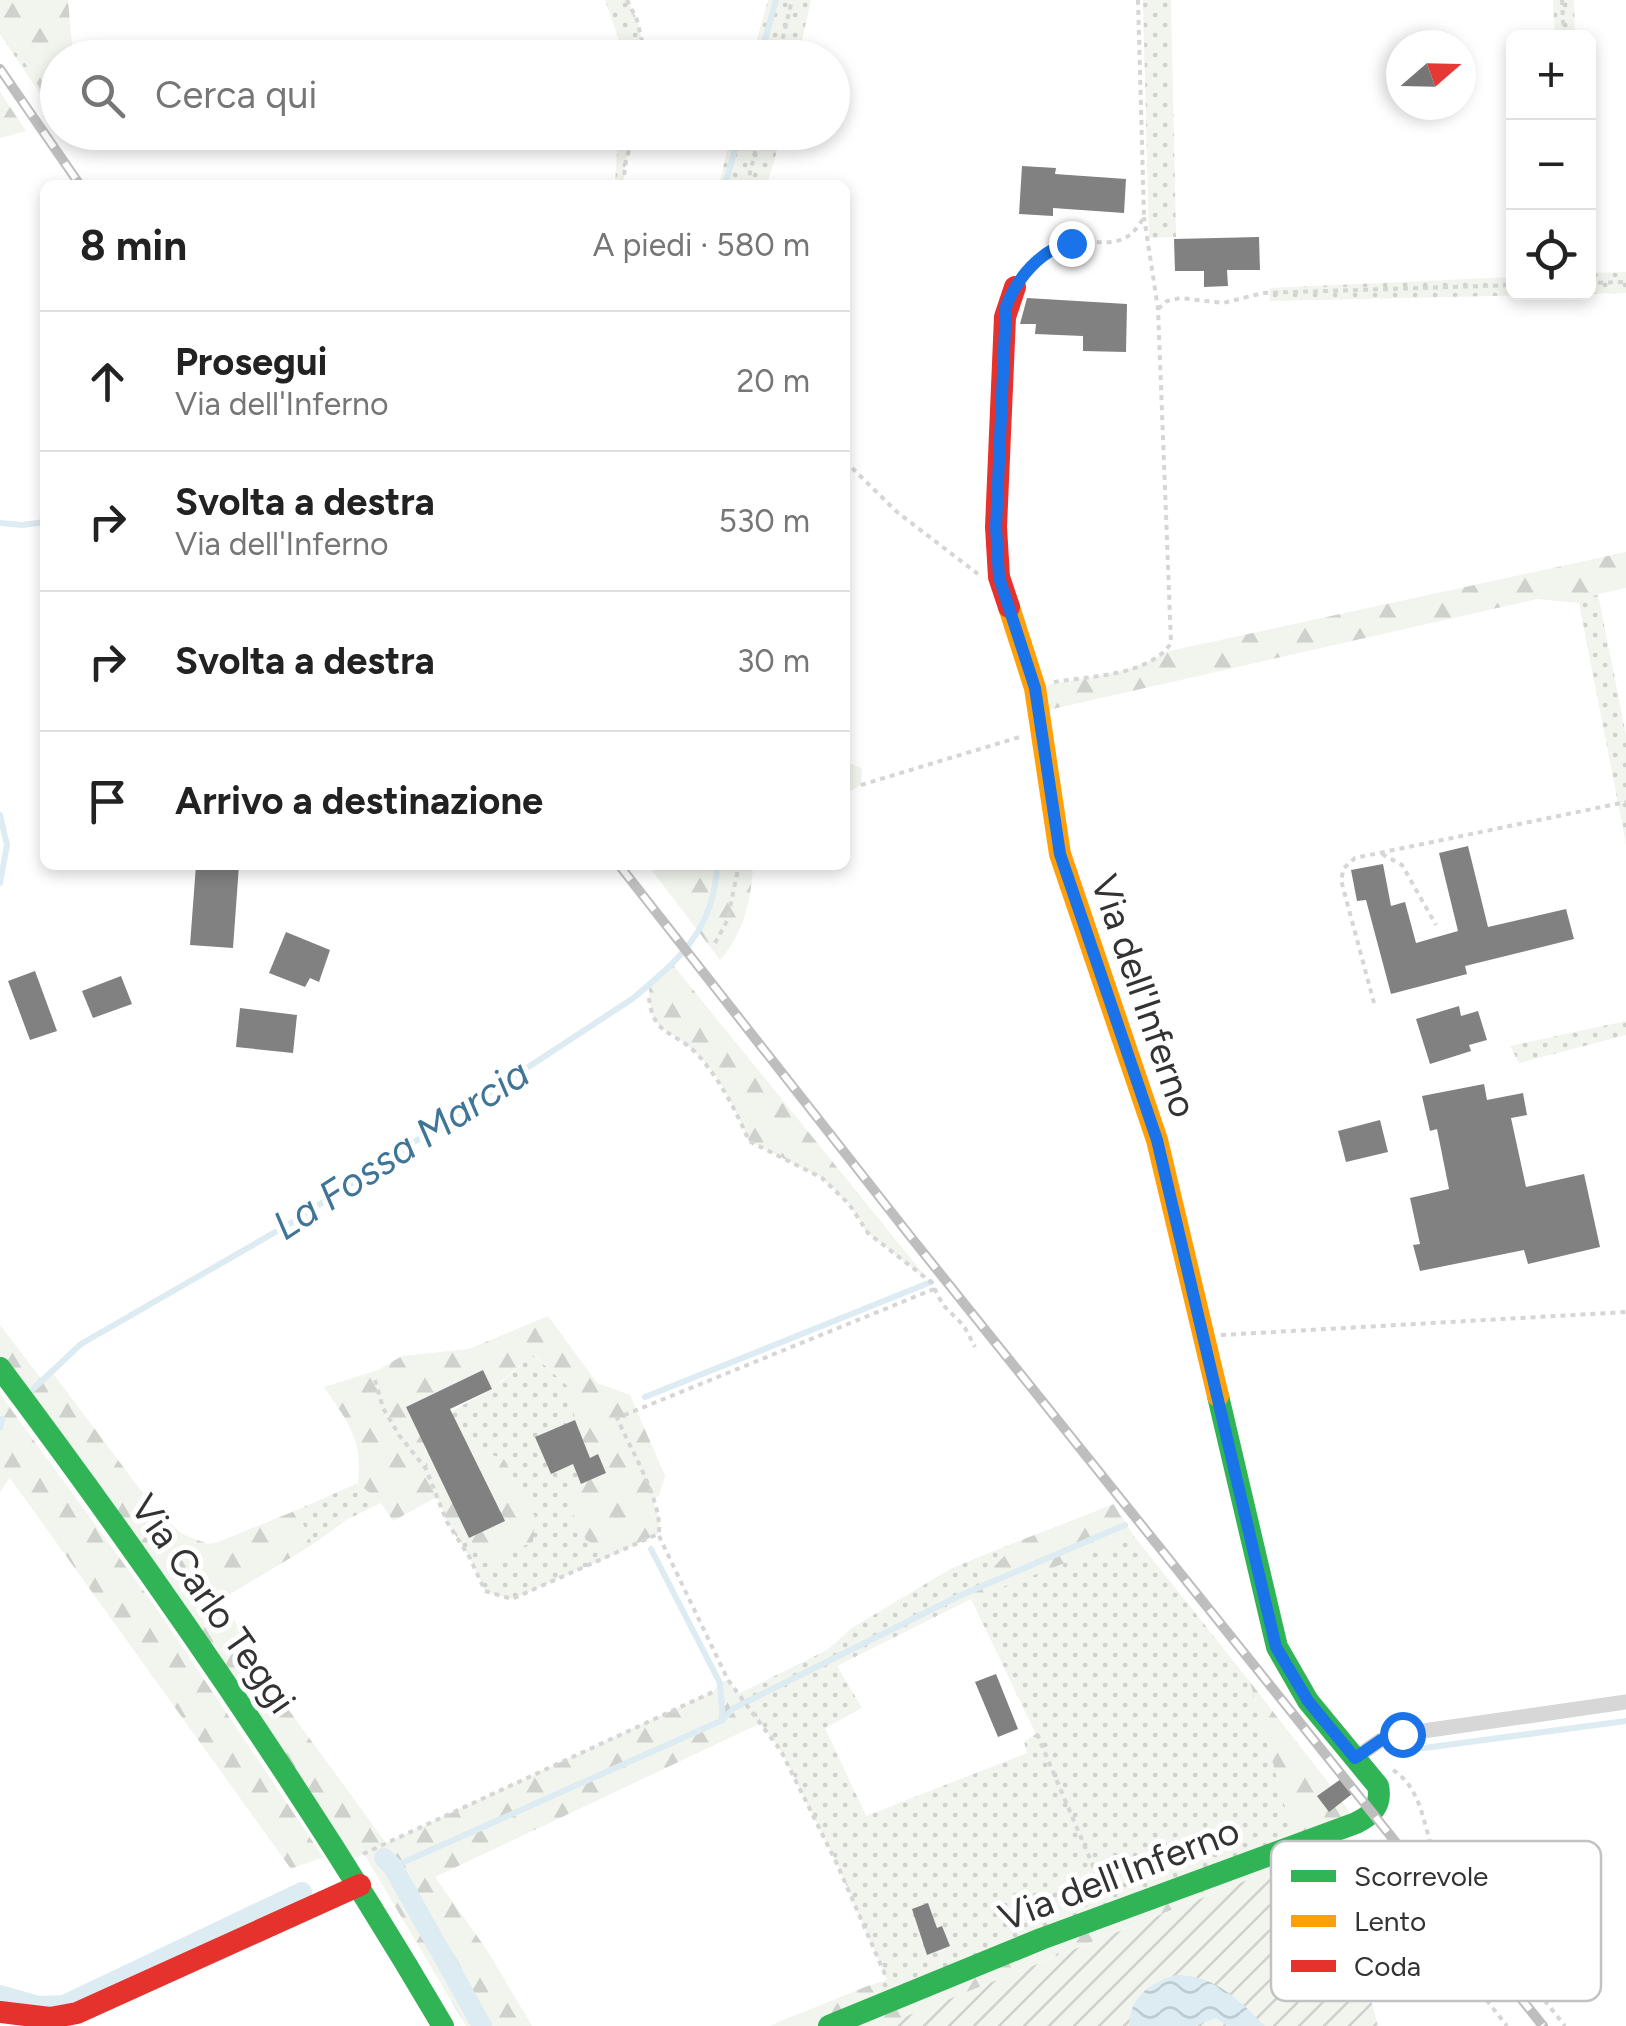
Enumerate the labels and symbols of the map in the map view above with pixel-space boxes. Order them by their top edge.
north arrow [1386,30,1476,120]
route end [1049,221,1095,267]
street label: Via dell'Inferno [1081,869,1207,1123]
water label: La Fossa Marcia [264,1048,538,1250]
street label: Via Carlo Teggi [121,1486,305,1722]
route start [1380,1712,1426,1758]
street label: Via dell'Inferno [992,1807,1246,1941]
legend [1271,1841,1601,2001]
text: Scorrevole [1354,1859,1488,1893]
text: Lento [1354,1904,1426,1938]
text: Coda [1354,1949,1421,1983]

